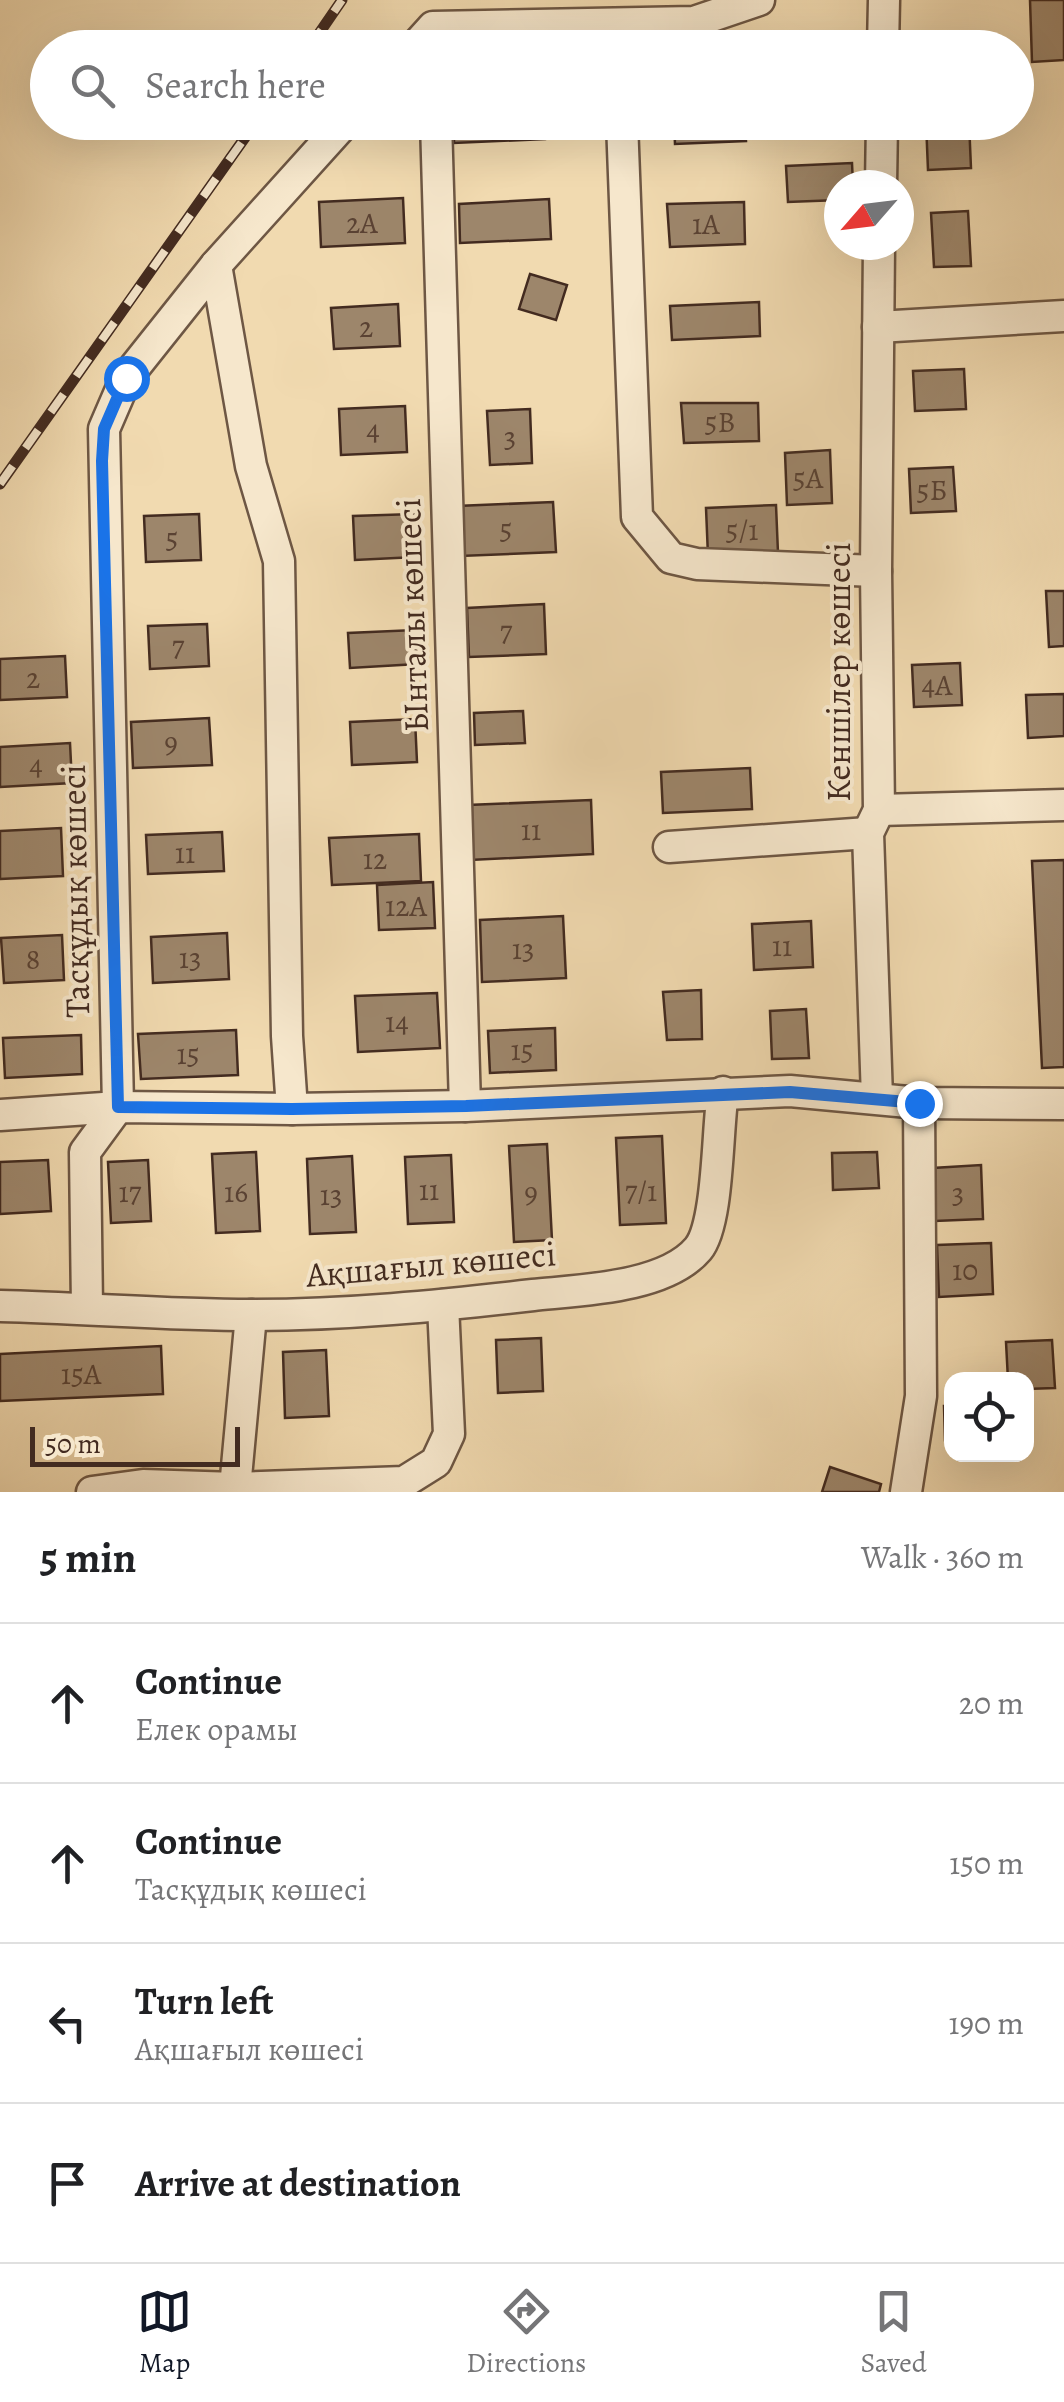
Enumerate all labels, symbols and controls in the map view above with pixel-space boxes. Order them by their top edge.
search box [30,30,1034,140]
icon: search [65,58,120,113]
text: Search here [145,59,326,111]
north arrow [824,170,914,260]
house number: 2А [346,203,378,243]
house number: 1А [692,204,720,244]
house number: 2 [359,307,373,347]
route start [104,356,150,402]
house number: 5В [705,402,735,442]
house number: 4 [366,410,380,450]
house number: 3 [504,417,516,457]
house number: 5А [793,458,824,498]
house number: 5Б [917,470,947,510]
street label: Ынталы көшесі [384,497,440,733]
house number: 5 [500,509,512,549]
house number: 5/1 [725,510,759,550]
house number: 5 [166,518,178,558]
street label: Кеншілер көшесі [814,542,862,802]
house number: 7 [500,611,513,651]
house number: 7 [172,626,185,666]
house number: 2 [26,658,40,698]
house number: 4А [921,665,953,705]
house number: 9 [164,723,178,763]
house number: 4 [29,745,43,785]
street label: Тасқұдық көшесі [49,764,101,1018]
house number: 11 [521,810,541,850]
house number: 11 [175,833,195,873]
house number: 12 [363,839,387,879]
house number: 12А [385,886,427,926]
house number: 11 [772,926,792,966]
house number: 13 [512,929,534,969]
house number: 13 [179,938,201,978]
house number: 8 [26,939,40,979]
house number: 14 [385,1002,409,1042]
house number: 15 [510,1030,534,1070]
house number: 15 [176,1034,200,1074]
route end [897,1081,943,1127]
house number: 11 [419,1170,439,1210]
house number: 7/1 [625,1171,657,1211]
house number: 17 [119,1172,142,1212]
house number: 16 [224,1172,248,1212]
house number: 9 [524,1173,538,1213]
house number: 3 [952,1173,964,1213]
house number: 13 [320,1175,342,1215]
street label: Ақшағыл көшесі [303,1229,558,1299]
house number: 10 [952,1250,978,1290]
house number: 15А [61,1354,102,1394]
map controls [944,1372,1034,1462]
button: locate [944,1372,1034,1462]
scale bar [30,1422,240,1466]
text: 50 m [45,1425,101,1463]
text: 5 min [40,1529,136,1586]
text: Walk · 360 m [861,1535,1024,1579]
text: Continue [135,1655,282,1707]
icon: ahead [40,1676,95,1731]
text: 20 m [959,1681,1024,1725]
text: Елек орамы [135,1707,298,1751]
text: Continue [135,1815,282,1867]
icon: ahead [40,1836,95,1891]
text: 150 m [949,1841,1024,1885]
text: Тасқұдық көшесі [135,1867,367,1911]
text: Turn left [135,1975,274,2027]
icon: left [40,1996,95,2051]
text: 190 m [948,2001,1024,2045]
text: Ақшағыл көшесі [135,2027,364,2071]
icon: arrive [40,2156,95,2211]
text: Arrive at destination [135,2157,461,2209]
tab: Map [137,2284,192,2382]
tab: Directions [466,2284,586,2382]
tab: Saved [861,2284,927,2382]

